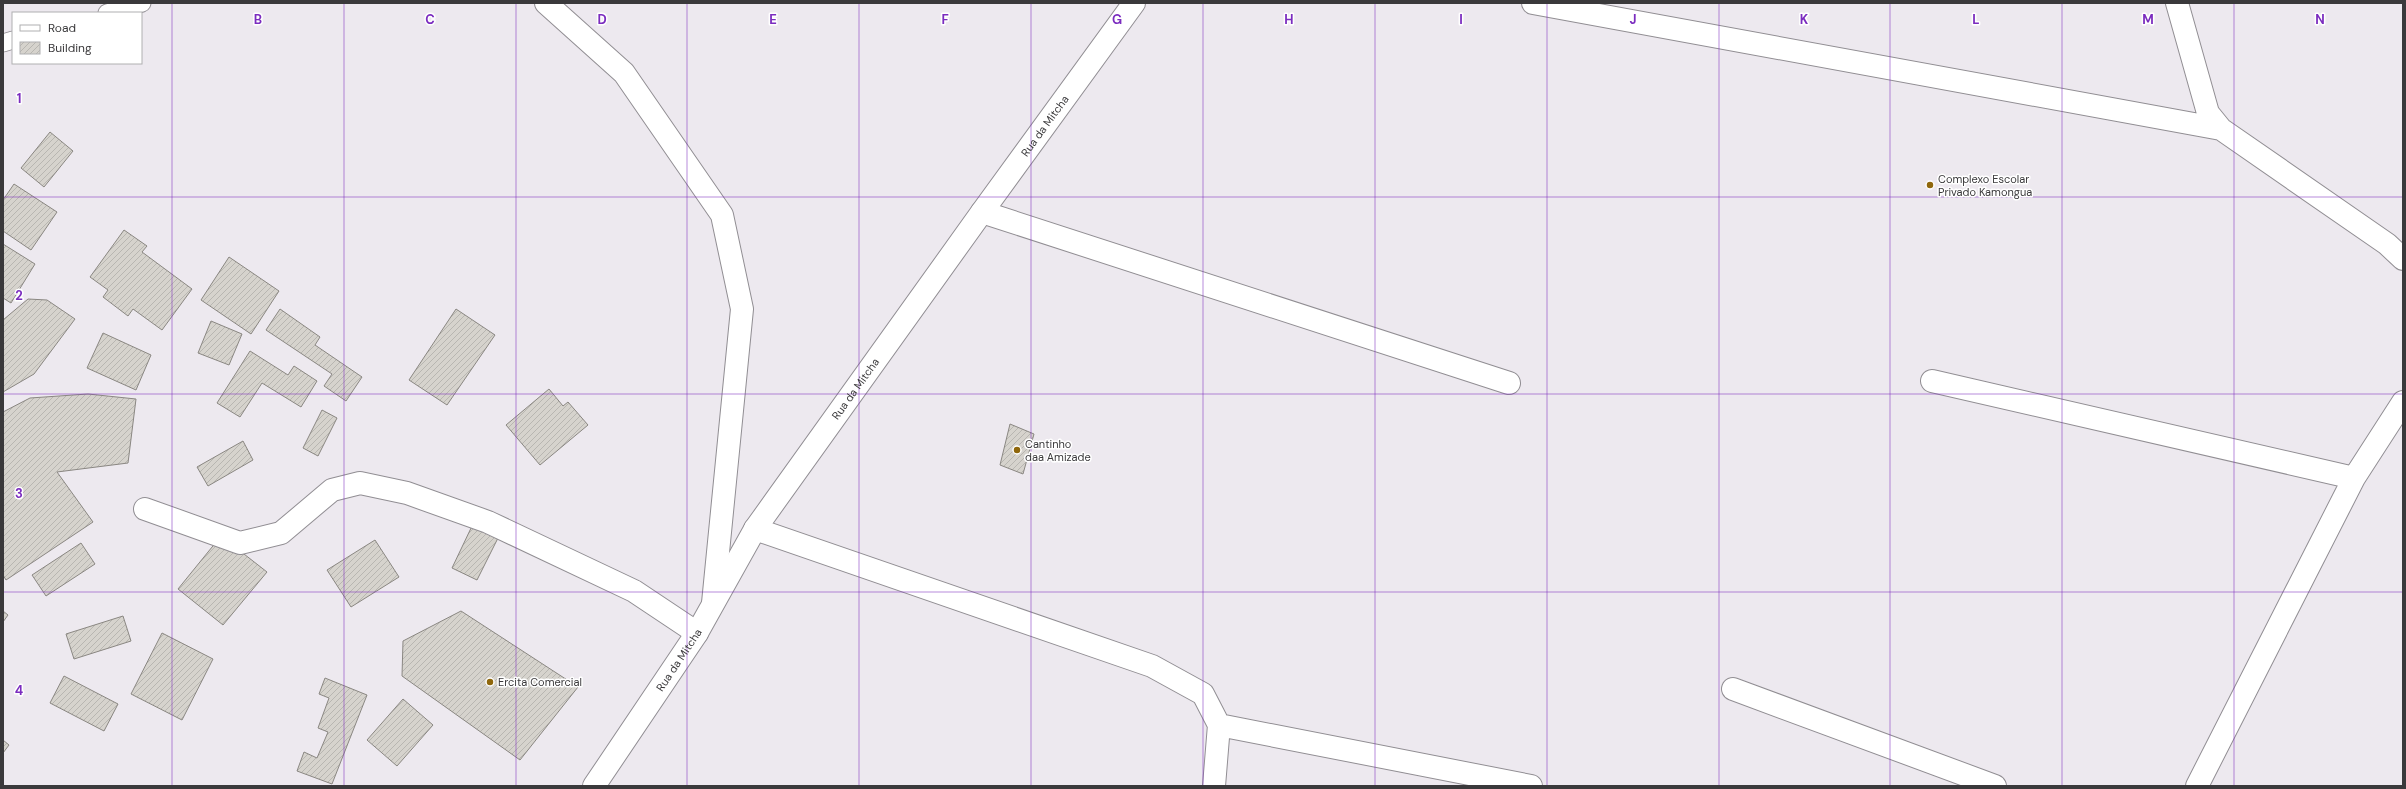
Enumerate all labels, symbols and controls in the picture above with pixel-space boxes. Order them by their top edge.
text: B [254,11,262,28]
text: C [425,11,435,28]
text: D [597,11,607,28]
text: E [769,11,777,28]
text: F [941,11,949,28]
text: G [1112,11,1122,28]
text: H [1284,11,1294,28]
text: I [1459,11,1463,28]
text: J [1629,11,1637,28]
text: K [1800,11,1809,28]
text: L [1972,11,1980,28]
text: M [2142,11,2154,28]
text: N [2315,11,2325,28]
legend [12,12,142,64]
text: Road [48,20,76,36]
text: Building [48,40,92,56]
text: 1 [17,90,21,107]
street label: Rua da Mitcha [1018,92,1072,159]
place label: Complexo Escolar Privado Kamongua [1938,172,2032,199]
marker: Complexo Escolar Privado Kamongua [1925,180,1935,190]
text: 2 [15,287,23,304]
street label: Rua da Mitcha [829,355,882,422]
place label: Cantinho daa Amizade [1025,437,1091,464]
marker: Cantinho daa Amizade [1012,445,1022,455]
text: 3 [15,485,23,502]
street label: Rua da Mitcha [653,626,705,694]
place label: Ercita Comercial [498,675,582,689]
marker: Ercita Comercial [485,677,495,687]
text: 4 [15,682,23,699]

